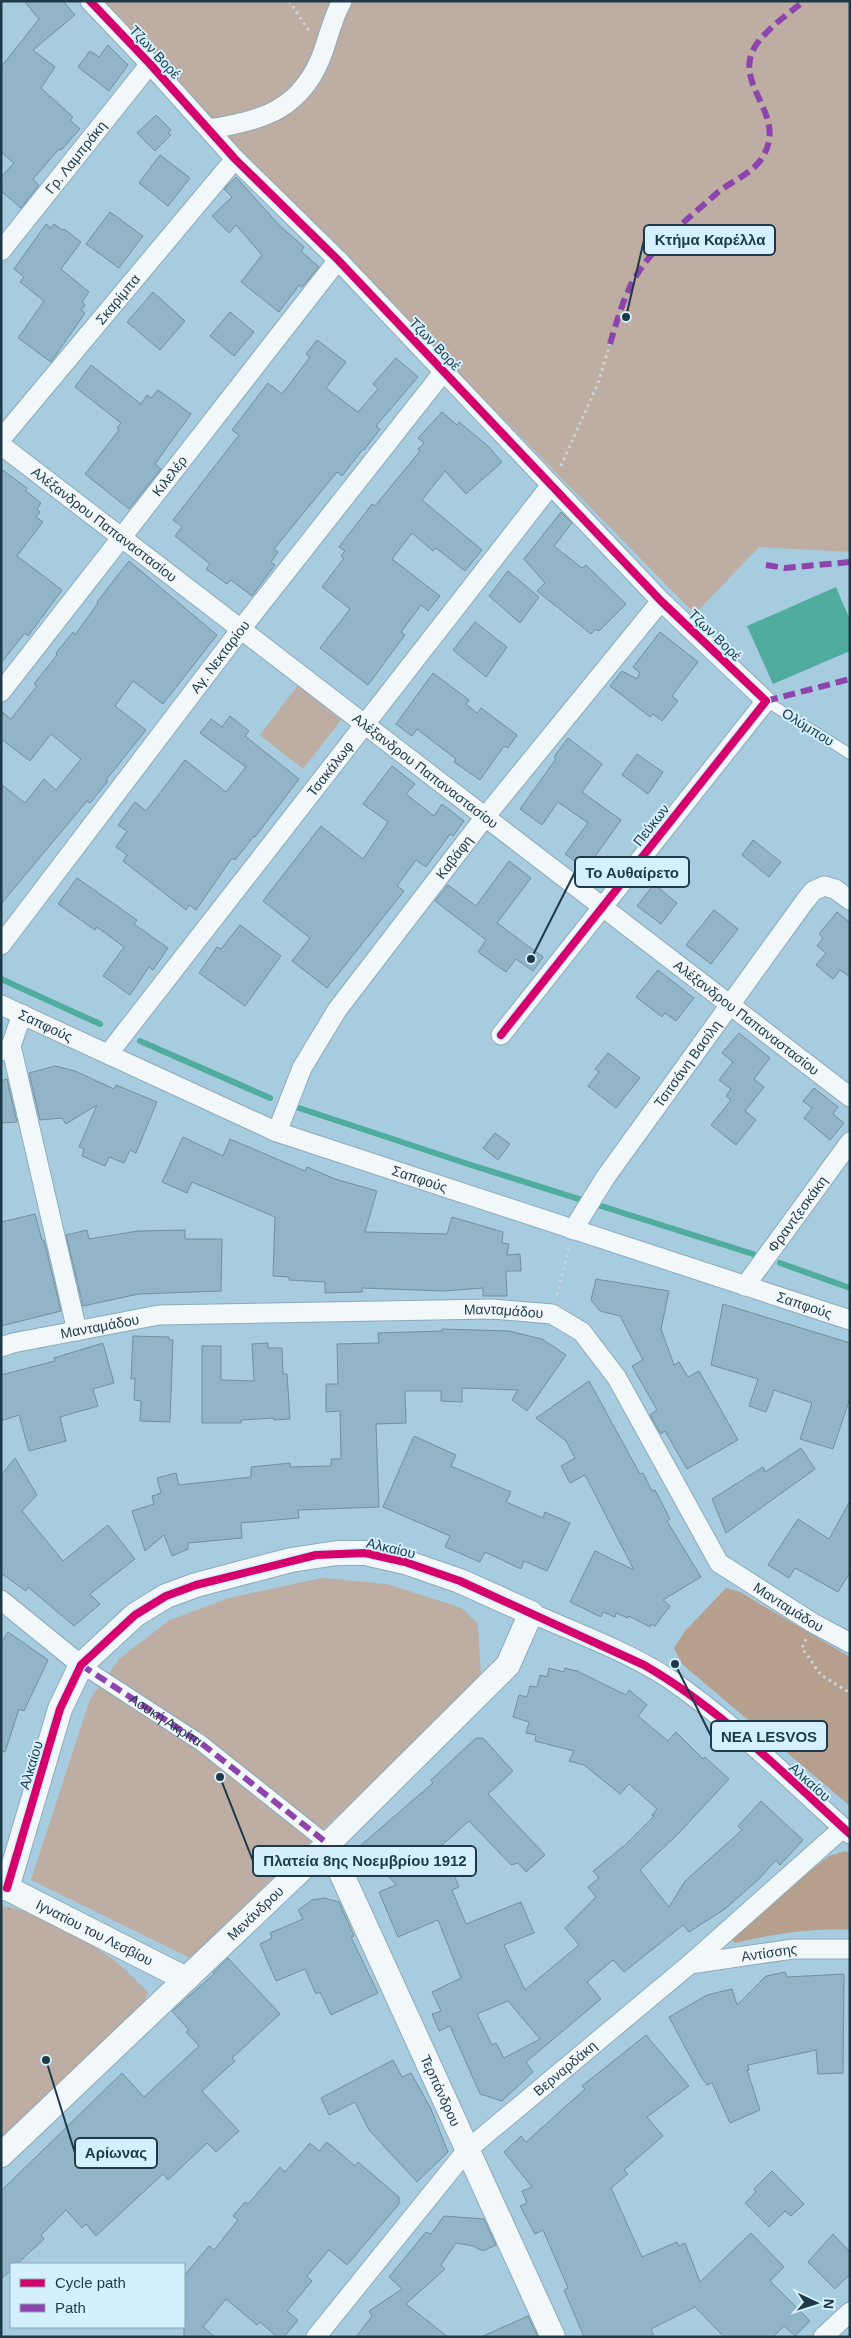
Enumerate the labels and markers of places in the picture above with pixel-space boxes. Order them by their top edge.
callout: Κτήμα Καρέλλα [644,225,775,255]
callout: Το Αυθαίρετο [575,857,689,887]
callout: NEA LESVOS [711,1721,827,1751]
callout: Πλατεία 8ης Νοεμβρίου 1912 [253,1846,476,1876]
callout: Αρίωνας [75,2138,157,2168]

